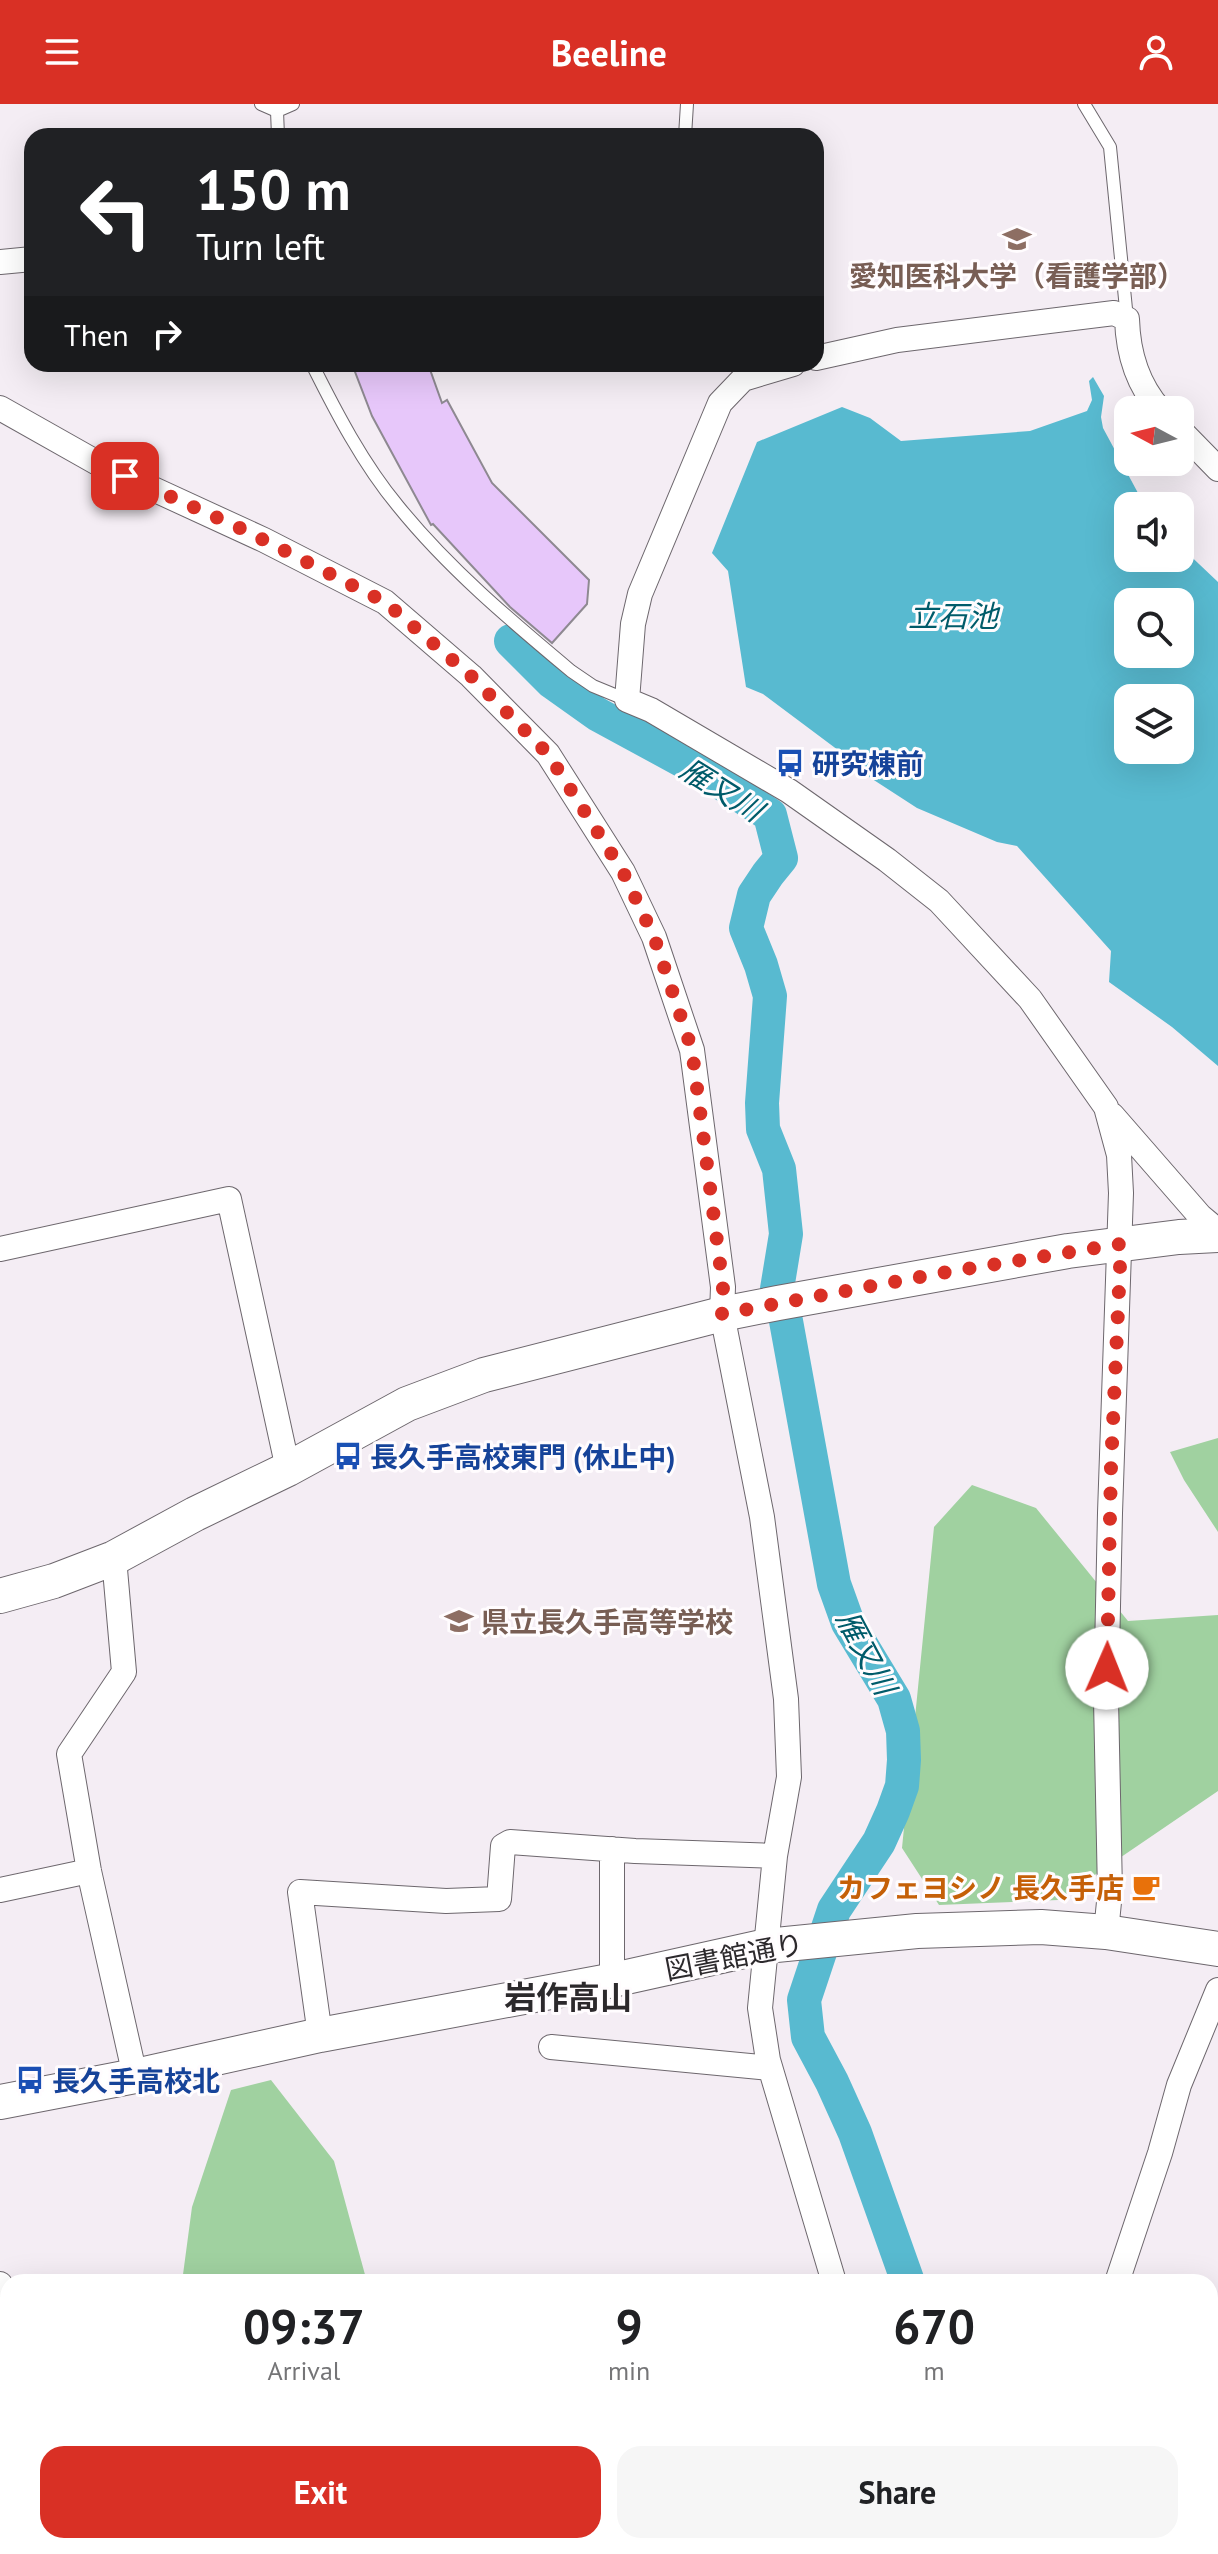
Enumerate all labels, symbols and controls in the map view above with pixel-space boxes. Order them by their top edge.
text: Beeline [551,29,667,76]
icon: menu [40,30,84,74]
icon: person [1134,30,1178,74]
text: 150 m [196,153,351,225]
icon: left [64,160,168,264]
text: Turn left [196,223,325,270]
school or university icon: 愛知医科大学（看護学部） [1002,224,1032,254]
place label: 愛知医科大学（看護学部） [849,257,1185,294]
icon: right [145,312,189,356]
text: Then [64,315,129,354]
north arrow [1114,396,1194,476]
map controls [1114,396,1194,764]
pin [91,442,159,510]
icon: arrive [103,454,147,498]
button: sound [1114,492,1194,572]
button: search [1114,588,1194,668]
water label: 立石池 [908,596,1001,635]
button: layers [1114,684,1194,764]
place label: 研究棟前 [812,745,924,782]
bus stop icon: 研究棟前 [775,748,805,778]
water label: 雁又川 [674,749,773,831]
place label: 長久手高校東門 (休止中) [370,1438,675,1475]
bus stop icon: 長久手高校東門 (休止中) [333,1441,363,1471]
place label: 県立長久手高等学校 [481,1603,733,1640]
water label: 雁又川 [829,1603,907,1704]
school or university icon: 県立長久手高等学校 [444,1606,474,1636]
position arrow [1065,1626,1149,1710]
place label: カフェヨシノ 長久手店 [837,1869,1124,1906]
cafe icon: カフェヨシノ 長久手店 [1131,1872,1161,1902]
street label: 図書館通り [662,1924,806,1988]
district label: 岩作高山 [504,1976,632,2018]
place label: 長久手高校北 [52,2062,220,2099]
bus stop icon: 長久手高校北 [15,2065,45,2095]
text: 09:37 [243,2295,365,2357]
text: 9 [615,2295,643,2357]
text: 670 [893,2295,975,2357]
text: Arrival [268,2354,340,2387]
text: min [608,2354,650,2387]
text: m [924,2354,945,2387]
button: Exit [40,2446,601,2538]
button: Share [617,2446,1178,2538]

